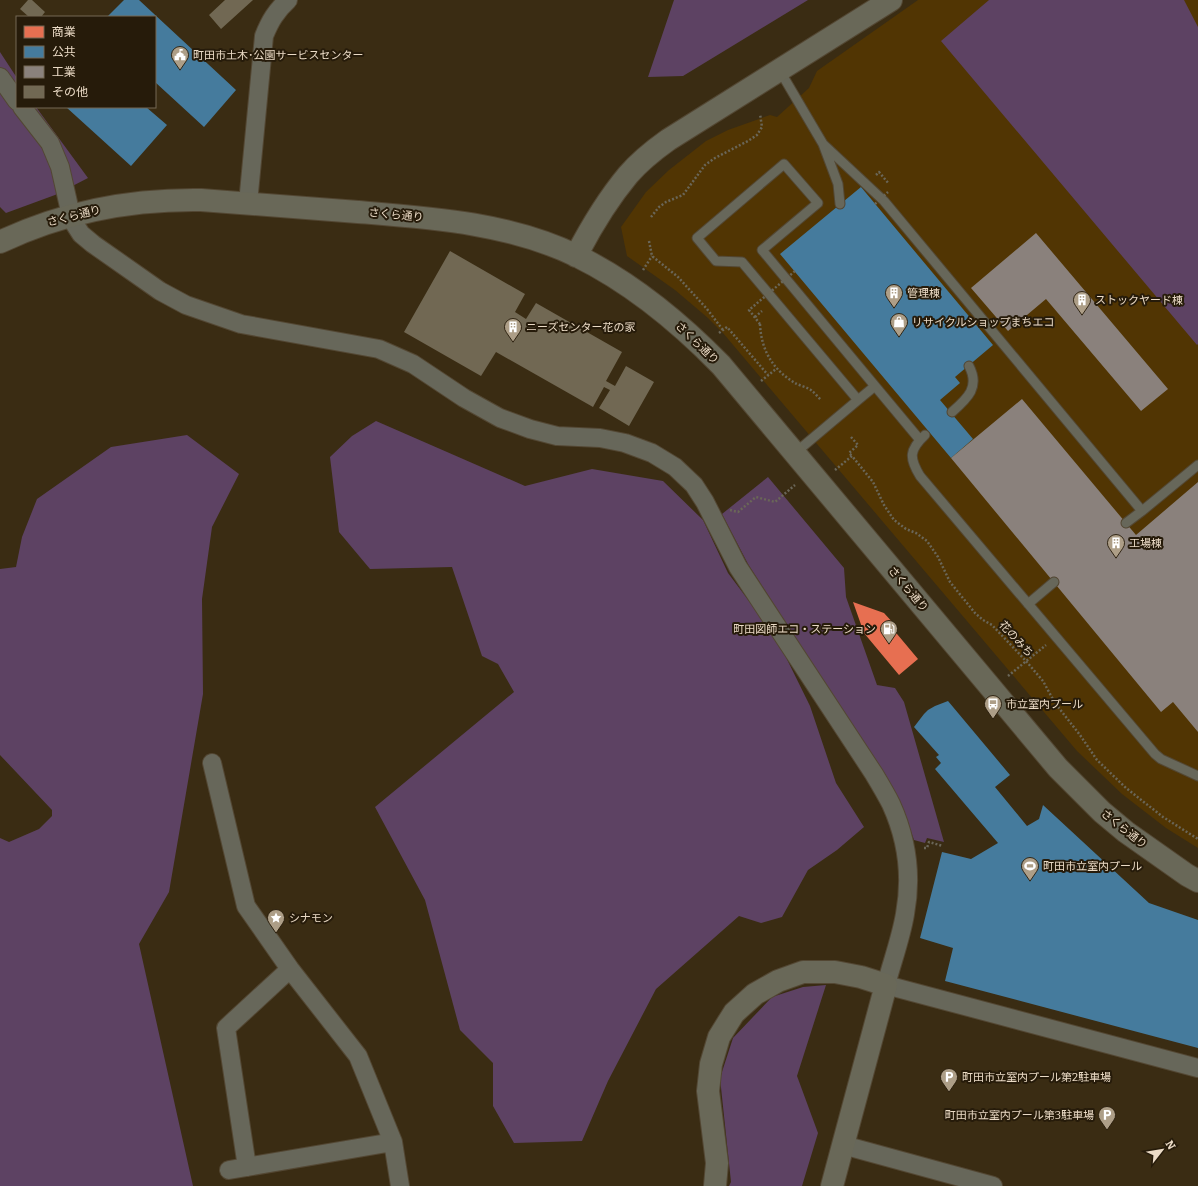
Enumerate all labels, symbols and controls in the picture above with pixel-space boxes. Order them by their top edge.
legend [16,16,156,108]
text: 商業 [52,25,76,39]
text: 公共 [52,45,76,59]
public building icon: 町田市土木･公園サービスセンター [170,45,190,70]
place label: 町田市土木･公園サービスセンター [193,49,364,62]
text: 工業 [52,65,76,79]
text: その他 [52,85,88,99]
street label: さくら通り [46,203,102,229]
street label: さくら通り [368,206,424,224]
building icon: 管理棟 [884,283,904,308]
place label: 管理棟 [907,287,940,300]
building icon: ストックヤード棟 [1072,290,1092,315]
place label: ストックヤード棟 [1095,294,1183,307]
shop icon: リサイクルショップまちエコ [889,312,909,337]
place label: リサイクルショップまちエコ [912,316,1054,329]
building icon: ニーズセンター花の家 [503,317,523,342]
street label: さくら通り [673,319,721,367]
place label: ニーズセンター花の家 [526,321,635,334]
building icon: 工場棟 [1106,533,1126,558]
place label: 工場棟 [1129,537,1162,550]
street label: さくら通り [885,564,931,614]
street label: 花のみち [996,618,1036,660]
fuel station icon: 町田図師エコ・ステーション [879,619,899,644]
place label: 町田図師エコ・ステーション [733,623,876,636]
bus stop icon: 市立室内プール [983,694,1003,719]
place label: 市立室内プール [1006,698,1083,711]
street label: さくら通り [1098,807,1150,851]
sports icon: 町田市立室内プール [1020,856,1040,881]
place label: 町田市立室内プール [1043,860,1142,873]
place icon: シナモン [266,908,286,933]
place label: シナモン [289,912,333,925]
parking icon: 町田市立室内プール第2駐車場 [939,1067,959,1092]
place label: 町田市立室内プール第2駐車場 [962,1071,1111,1084]
parking icon: 町田市立室内プール第3駐車場 [1097,1105,1117,1130]
place label: 町田市立室内プール第3駐車場 [945,1109,1094,1122]
north arrow [1142,1130,1182,1170]
text: N [1162,1138,1178,1153]

